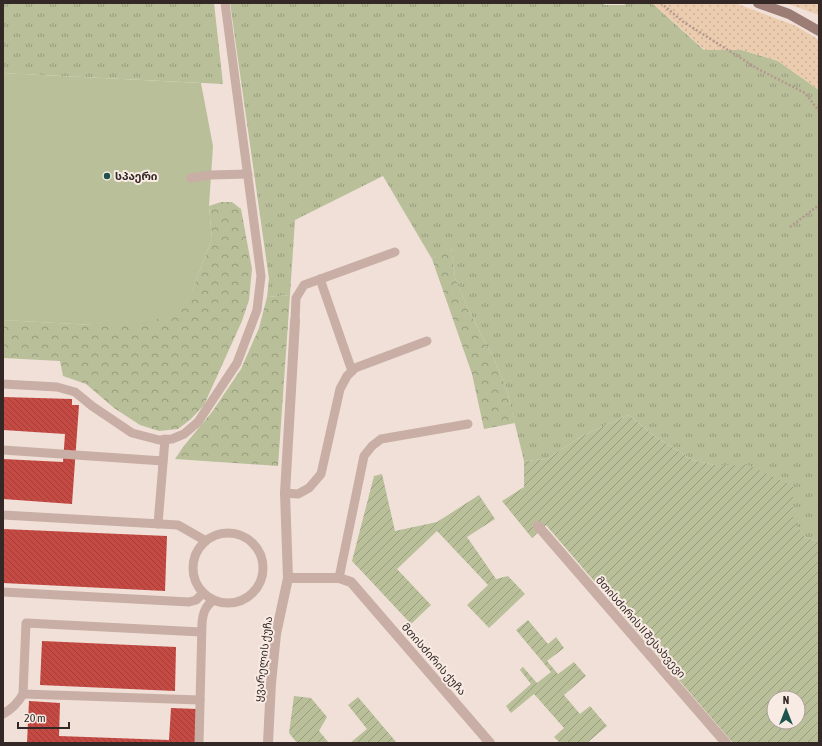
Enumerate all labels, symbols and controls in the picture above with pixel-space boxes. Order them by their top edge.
place label: სპაერი [115,170,158,183]
marker: სპაერი [102,171,112,181]
street label: მთისძირის II შესახვევი [593,574,688,681]
street label: ყვარელის ქუჩა [252,616,275,703]
street label: მთისძირის ქუჩა [399,621,468,698]
north arrow [766,690,806,730]
text: N [783,694,789,706]
scale bar [18,704,69,730]
text: 20 m [24,711,46,725]

